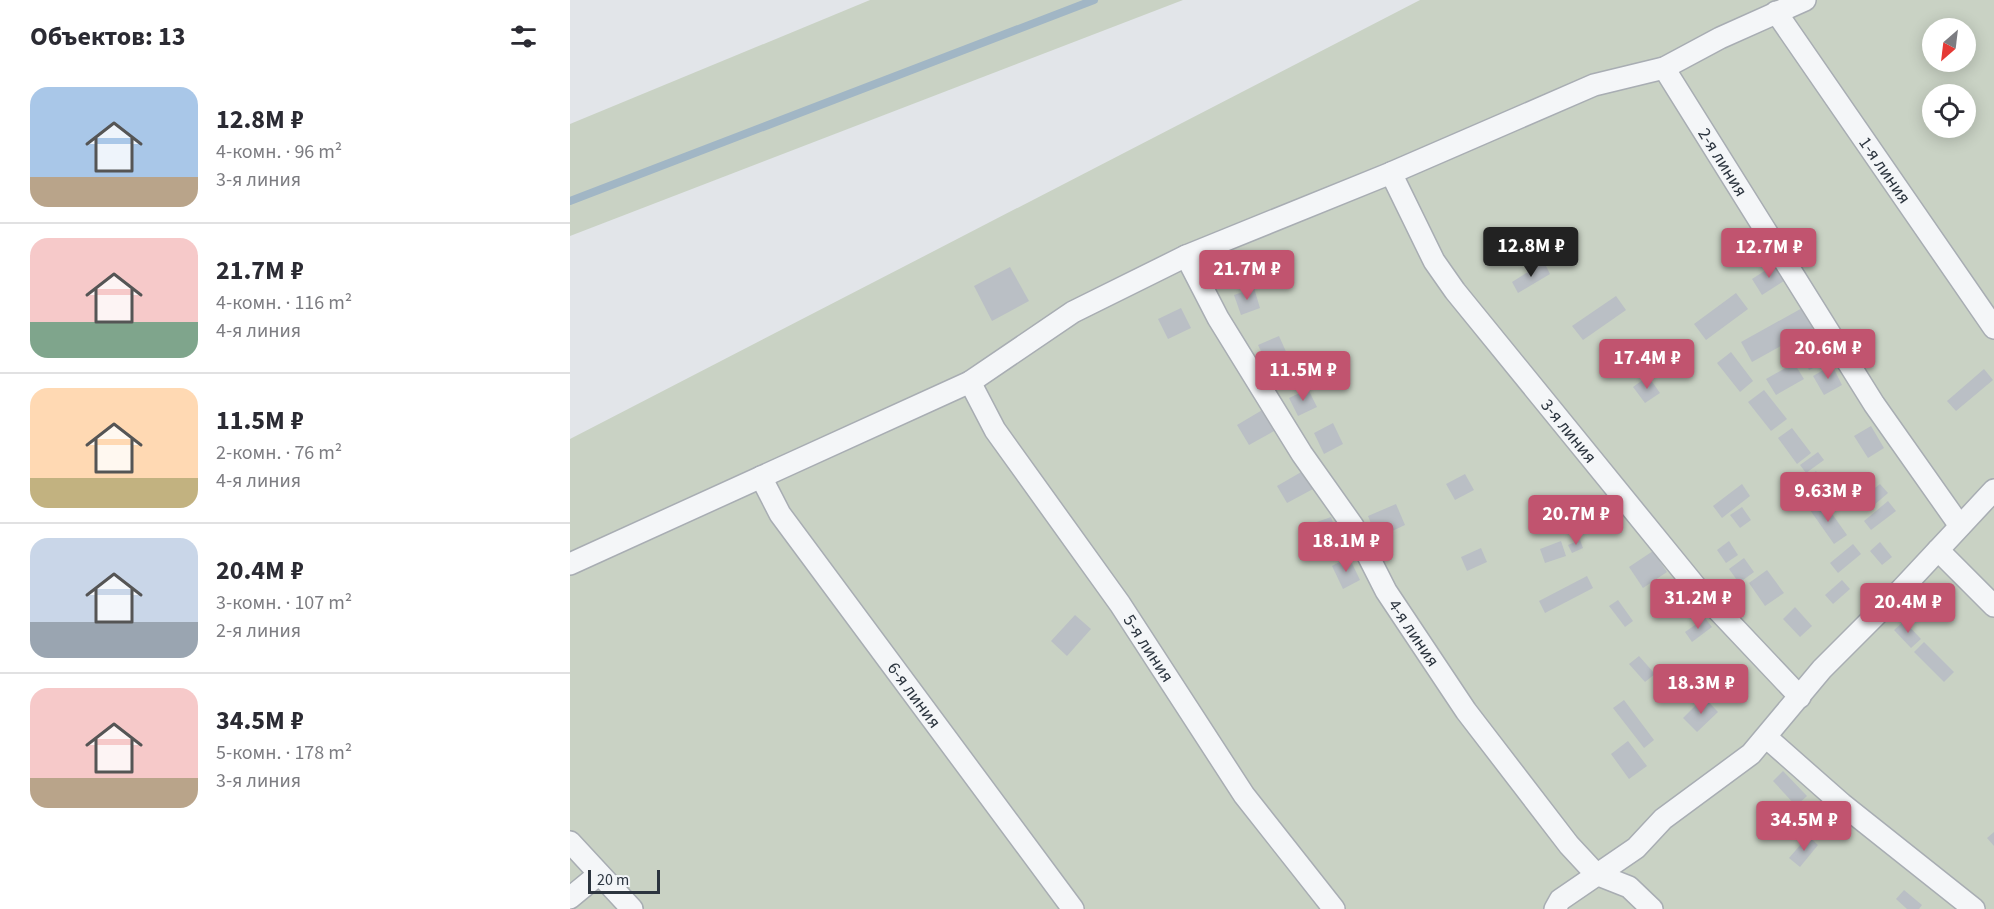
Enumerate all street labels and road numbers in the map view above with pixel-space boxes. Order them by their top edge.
street label: 2-я линия [1692,123,1754,201]
street label: 1-я линия [1853,131,1917,209]
street label: 3-я линия [1535,393,1603,469]
street label: 4-я линия [1382,594,1446,672]
street label: 5-я линия [1117,609,1180,687]
street label: 6-я линия [881,657,947,733]

